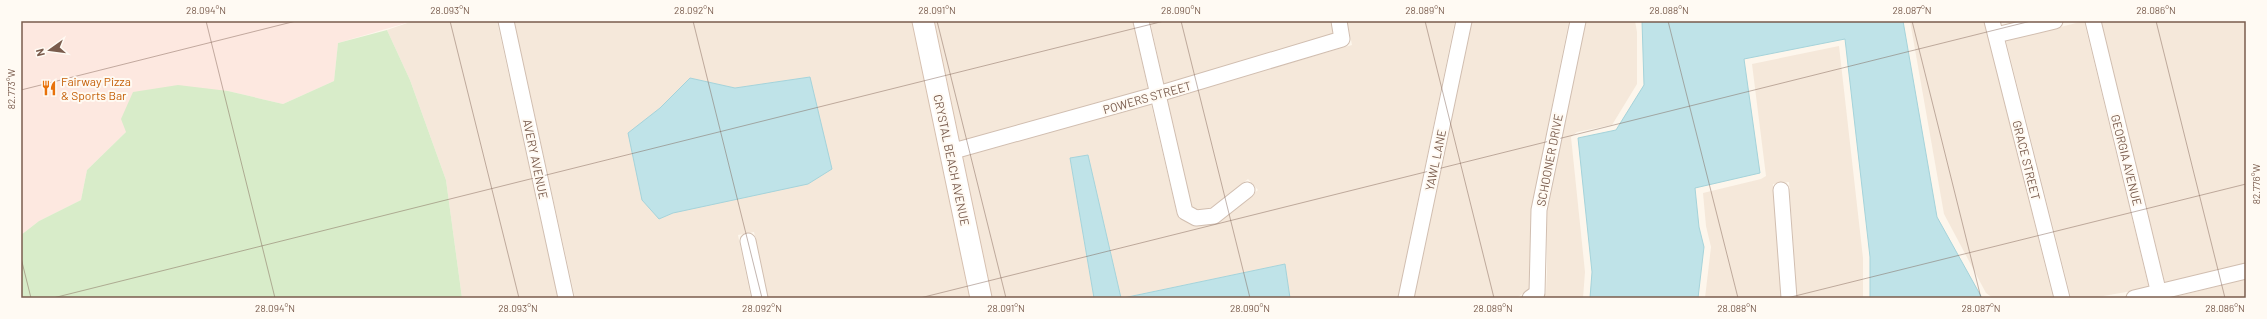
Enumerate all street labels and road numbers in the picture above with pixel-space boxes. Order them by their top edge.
street label: POWERS STREET [1101,78,1193,116]
street label: CRYSTAL BEACH AVENUE [931,93,973,227]
street label: SCHOONER DRIVE [1533,113,1565,207]
street label: GEORGIA AVENUE [2109,113,2145,207]
street label: AVERY AVENUE [521,118,551,200]
street label: GRACE STREET [2010,119,2044,201]
street label: YAWL LANE [1422,128,1448,192]

